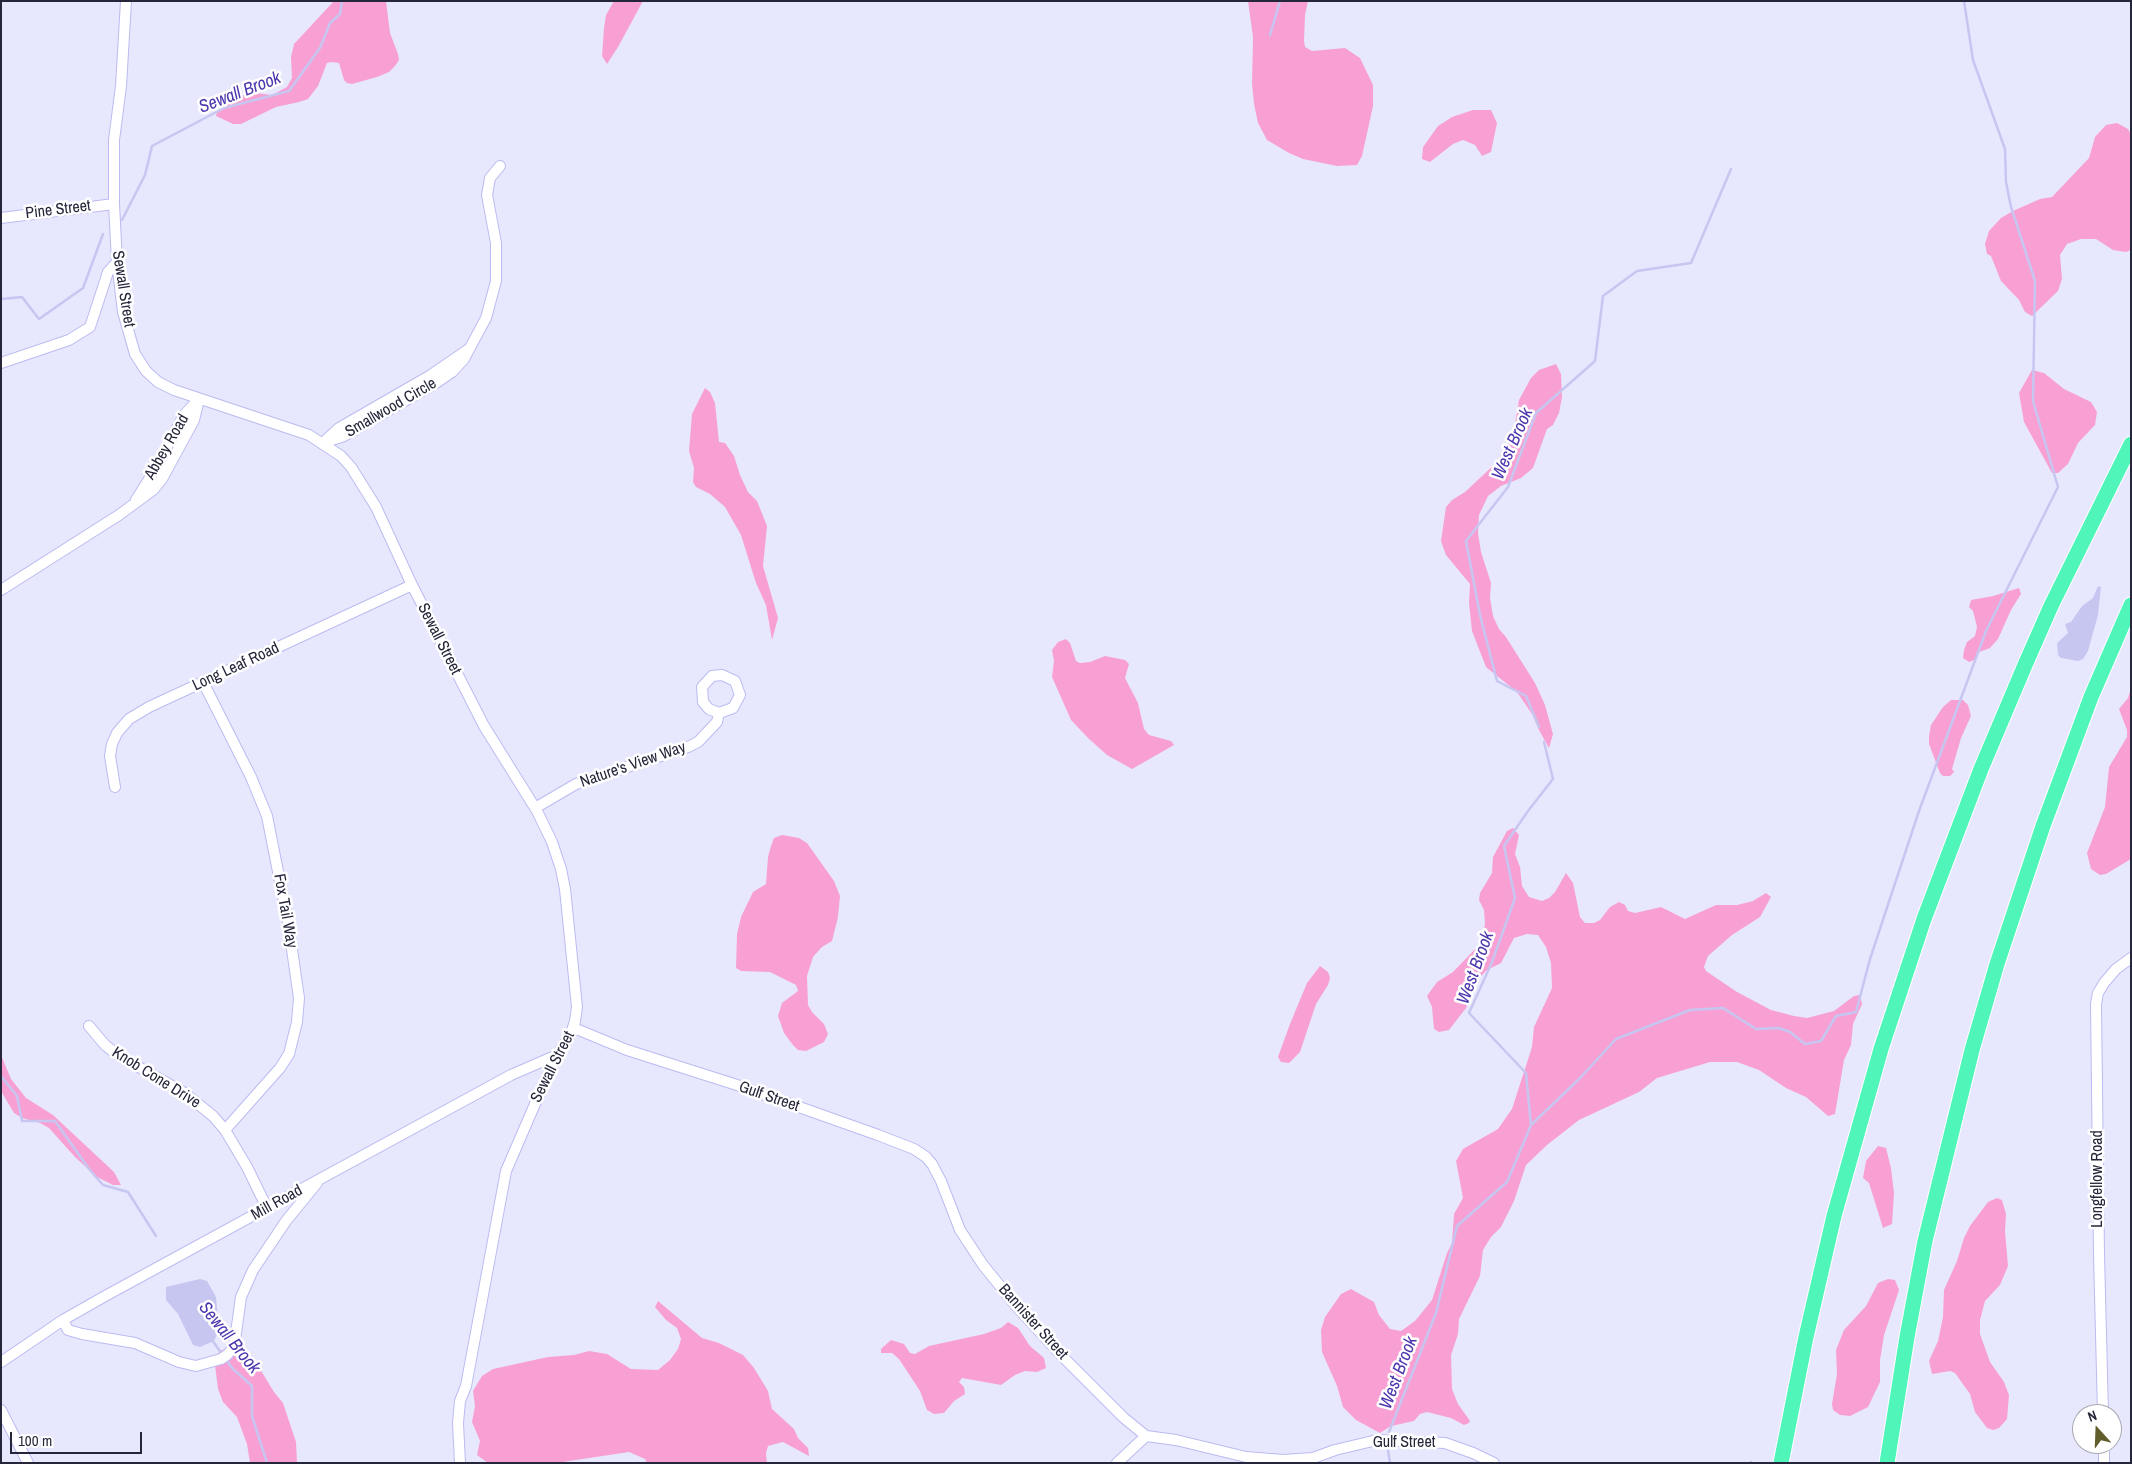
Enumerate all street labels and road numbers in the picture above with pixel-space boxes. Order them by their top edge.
street label: Pine Street [24,196,92,224]
street label: Sewall Street [107,249,139,329]
street label: Smallwood Circle [342,374,440,442]
street label: Abbey Road [141,411,193,483]
street label: Sewall Street [413,600,465,678]
street label: Long Leaf Road [190,639,282,695]
street label: Nature's View Way [578,738,688,792]
street label: Fox Tail Way [269,872,301,950]
street label: Sewall Street [527,1028,579,1106]
street label: Knob Cone Drive [108,1043,204,1113]
street label: Gulf Street [736,1078,802,1116]
street label: Longfellow Road [2088,1130,2108,1228]
street label: Mill Road [248,1181,306,1225]
street label: Bannister Street [994,1280,1072,1364]
street label: Gulf Street [1373,1433,1435,1453]

